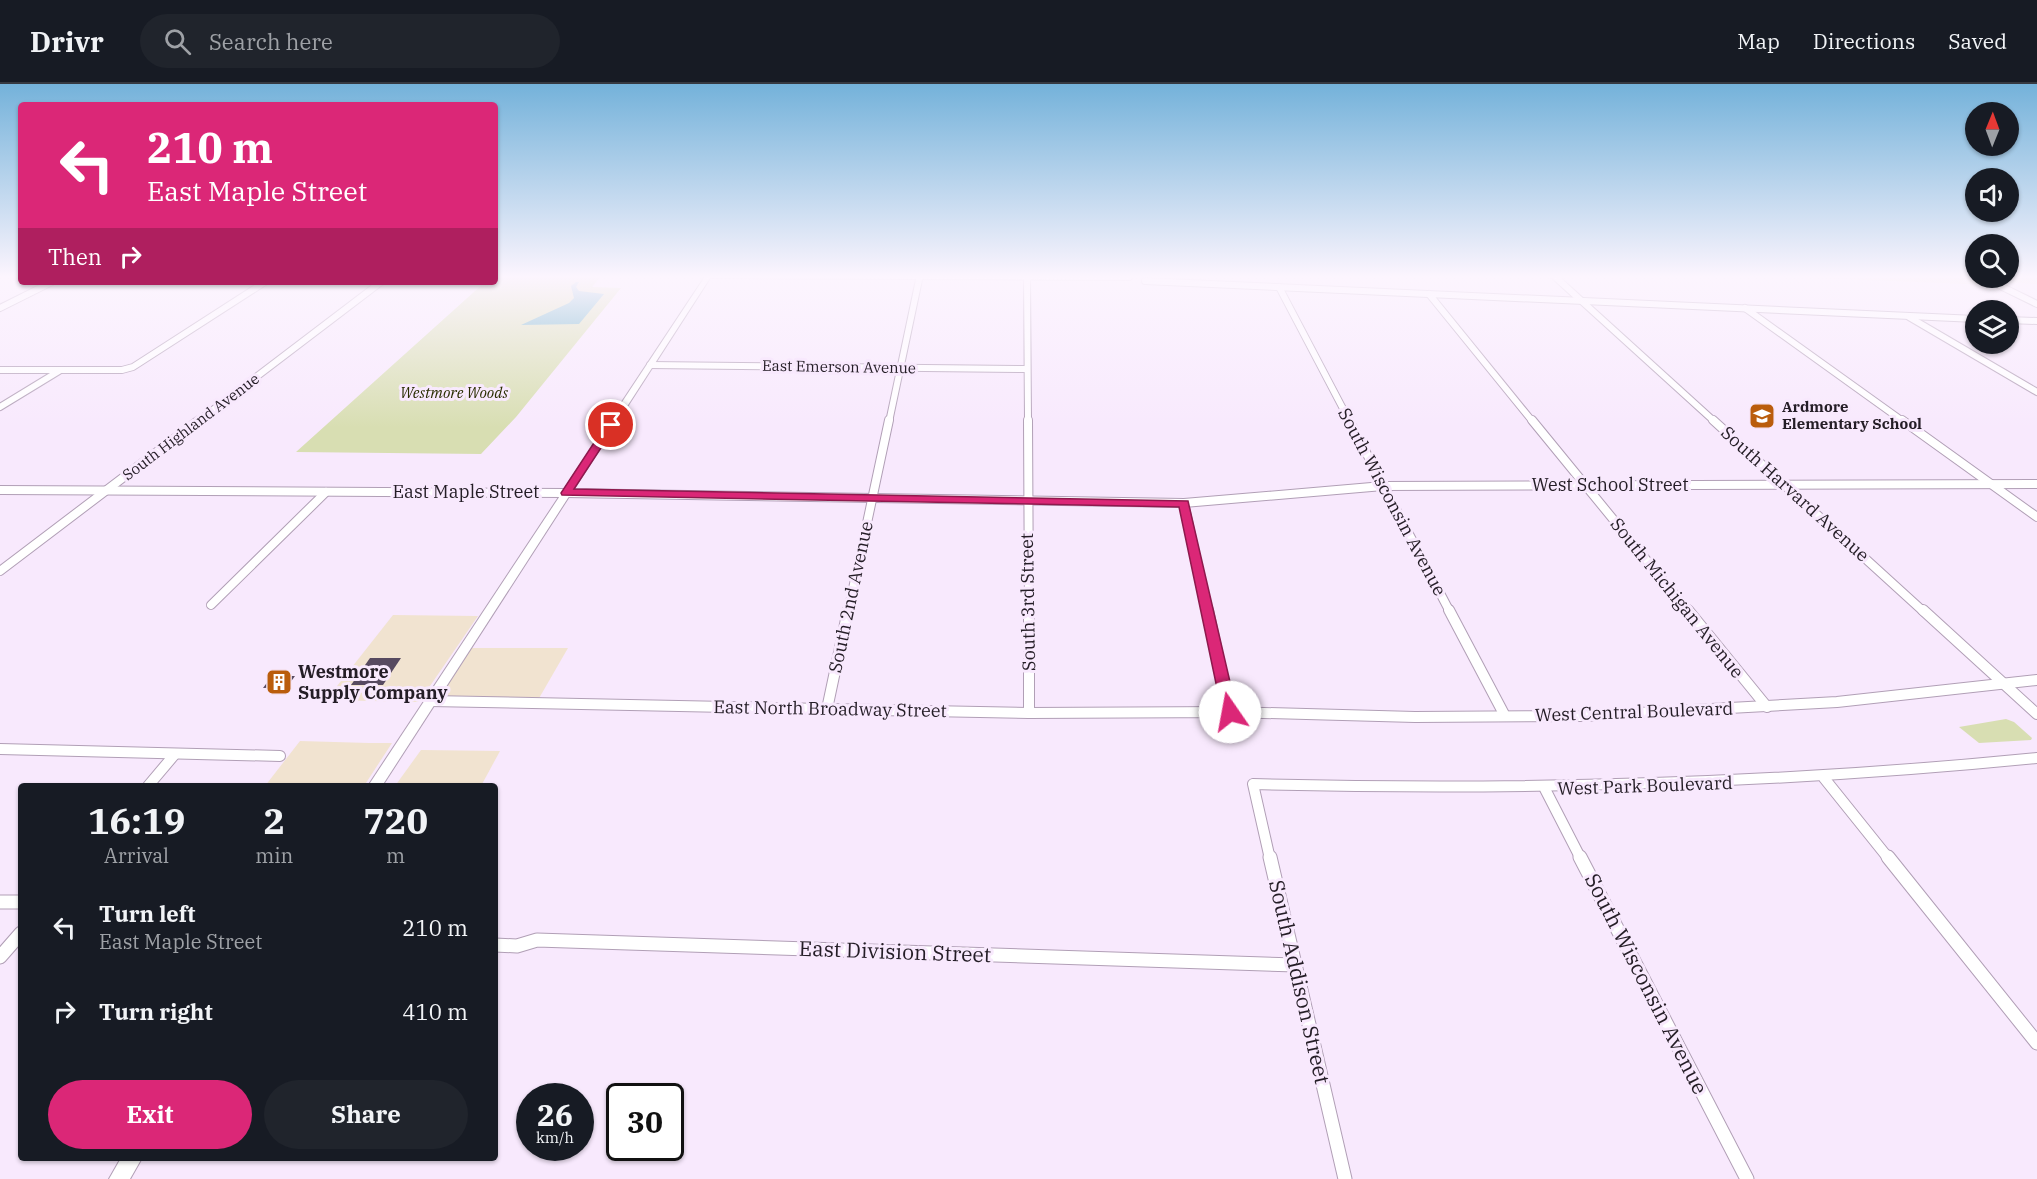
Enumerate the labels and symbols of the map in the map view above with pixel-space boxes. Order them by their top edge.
north arrow [1965,102,2019,156]
street label: East Emerson Avenue [762,356,916,377]
street label: South Highland Avenue [119,369,263,484]
park label: Westmore Woods [400,383,508,402]
place label: Ardmore Elementary School [1782,397,1922,433]
pin [585,399,636,450]
school or university icon: Ardmore Elementary School [1747,401,1777,431]
street label: South Wisconsin Avenue [1333,404,1452,600]
street label: South Harvard Avenue [1716,421,1874,566]
street label: West School Street [1531,473,1689,496]
street label: East Maple Street [393,480,539,503]
street label: South Michigan Avenue [1606,513,1749,683]
street label: South 2nd Avenue [823,519,878,675]
street label: South 3rd Street [1015,533,1040,671]
place label: Westmore Supply Company [298,660,448,704]
building icon: Westmore Supply Company [264,667,294,697]
position arrow [1198,680,1262,744]
street label: East North Broadway Street [713,695,947,722]
street label: West Central Boulevard [1534,697,1734,726]
street label: West Park Boulevard [1557,771,1733,800]
street label: South Wisconsin Avenue [1579,868,1715,1099]
street label: South Addison Street [1263,877,1337,1086]
street label: East Division Street [798,934,992,968]
speed limit sign: 30 [606,1083,684,1161]

